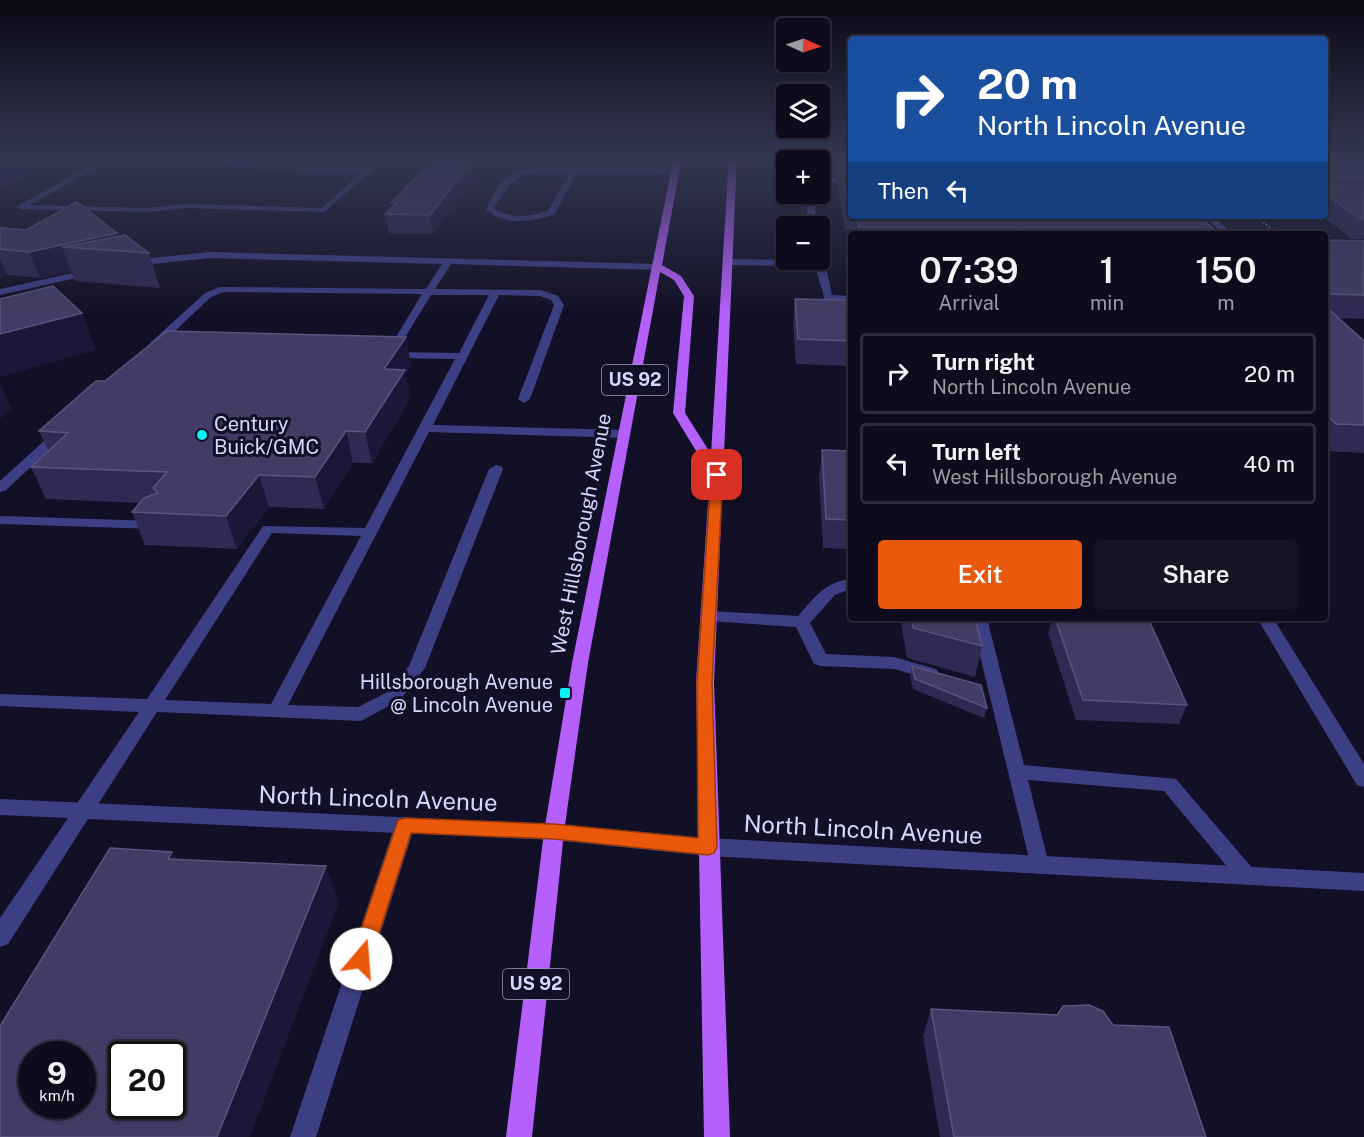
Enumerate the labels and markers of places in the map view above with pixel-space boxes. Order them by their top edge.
place label: Century Buick/GMC [214,412,319,459]
marker: Century Buick/GMC [195,428,209,442]
pin [691,449,742,500]
place label: Hillsborough Avenue @ Lincoln Avenue [360,670,553,717]
marker: Hillsborough Avenue @ Lincoln Avenue [558,686,572,700]

